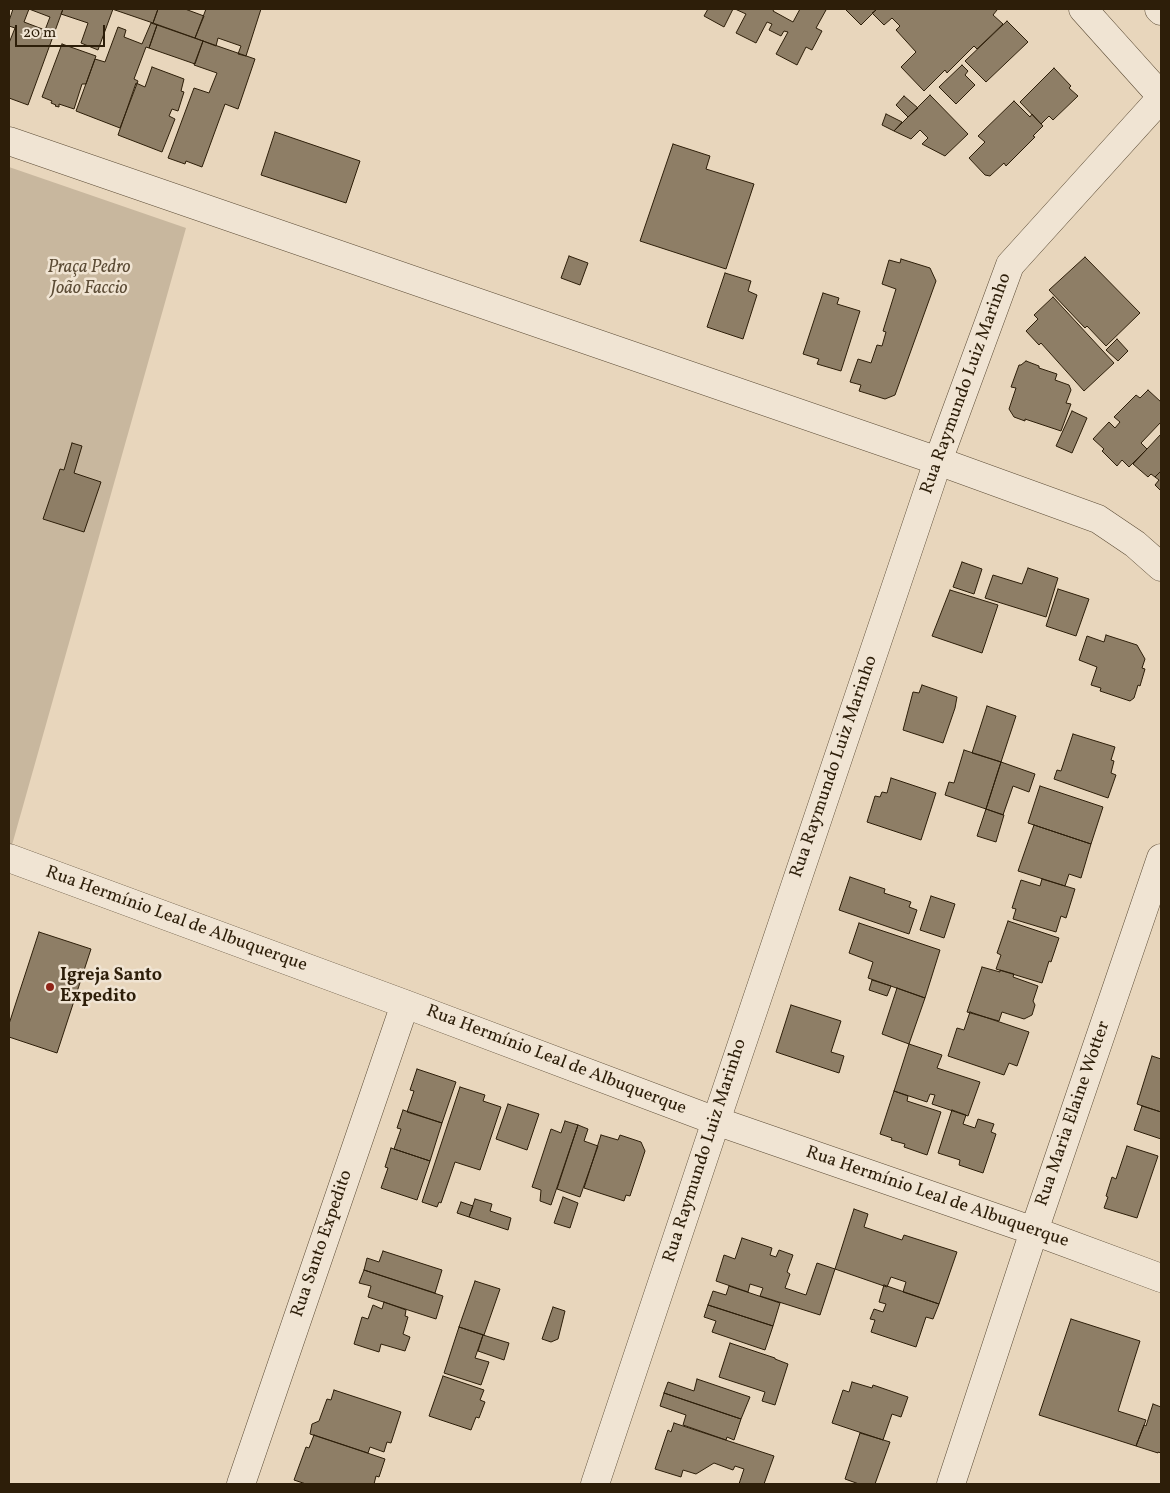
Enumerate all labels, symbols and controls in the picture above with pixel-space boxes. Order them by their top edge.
scale bar [18,15,108,47]
text: 20 m [23,23,56,44]
park label: Praça Pedro João Faccio [47,258,131,300]
street label: Rua Raymundo Luiz Marinho [917,271,1017,497]
street label: Rua Raymundo Luiz Marinho [787,653,883,881]
street label: Rua Hermínio Leal de Albuquerque [42,863,310,977]
place label: Igreja Santo Expedito [60,966,162,1009]
marker: Igreja Santo Expedito [44,981,56,993]
street label: Rua Hermínio Leal de Albuquerque [423,1001,689,1121]
street label: Rua Maria Elaine Wotter [1032,1019,1116,1209]
street label: Rua Raymundo Luiz Marinho [660,1037,752,1265]
street label: Rua Hermínio Leal de Albuquerque [803,1143,1071,1253]
street label: Rua Santo Expedito [288,1168,358,1320]

